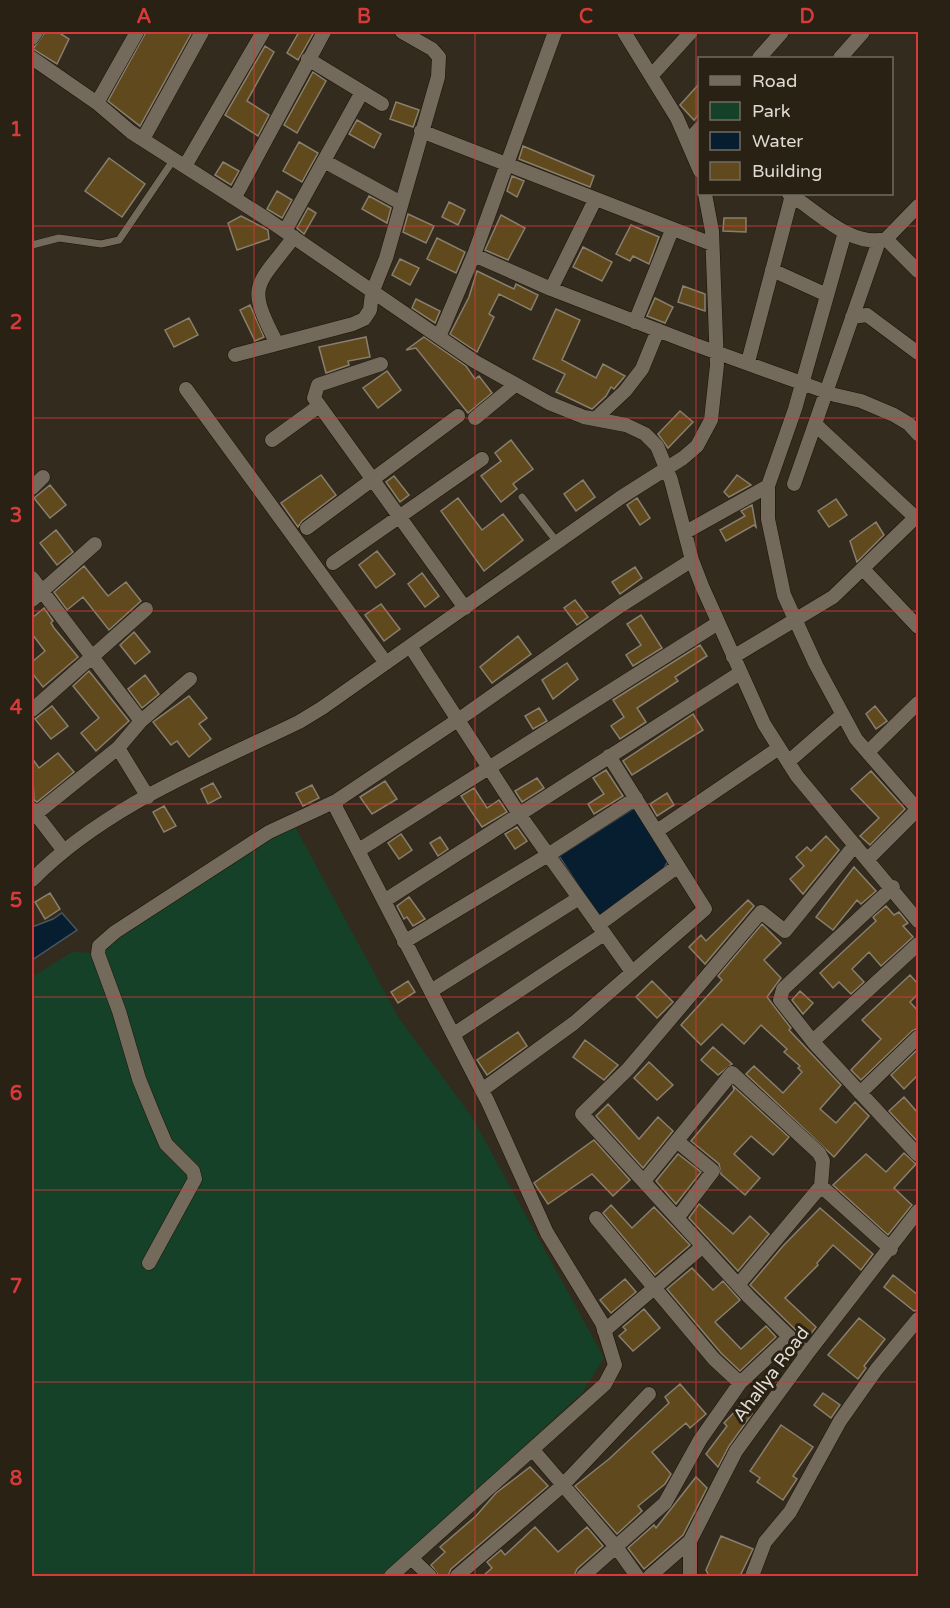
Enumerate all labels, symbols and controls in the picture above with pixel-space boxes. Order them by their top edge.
text: A [137,5,152,29]
text: B [357,5,371,29]
text: C [579,5,593,29]
text: D [799,5,815,29]
legend [698,57,893,195]
text: Road [752,70,797,92]
text: Park [752,100,791,122]
text: 1 [10,118,22,142]
text: Water [752,130,803,152]
text: Building [752,160,822,182]
text: 2 [10,311,22,335]
text: 3 [10,504,22,528]
text: 4 [10,696,23,720]
text: 5 [10,889,22,913]
text: 6 [10,1082,22,1106]
text: 7 [10,1275,22,1299]
street label: Ahallya Road [728,1322,814,1426]
text: 8 [10,1467,22,1491]

